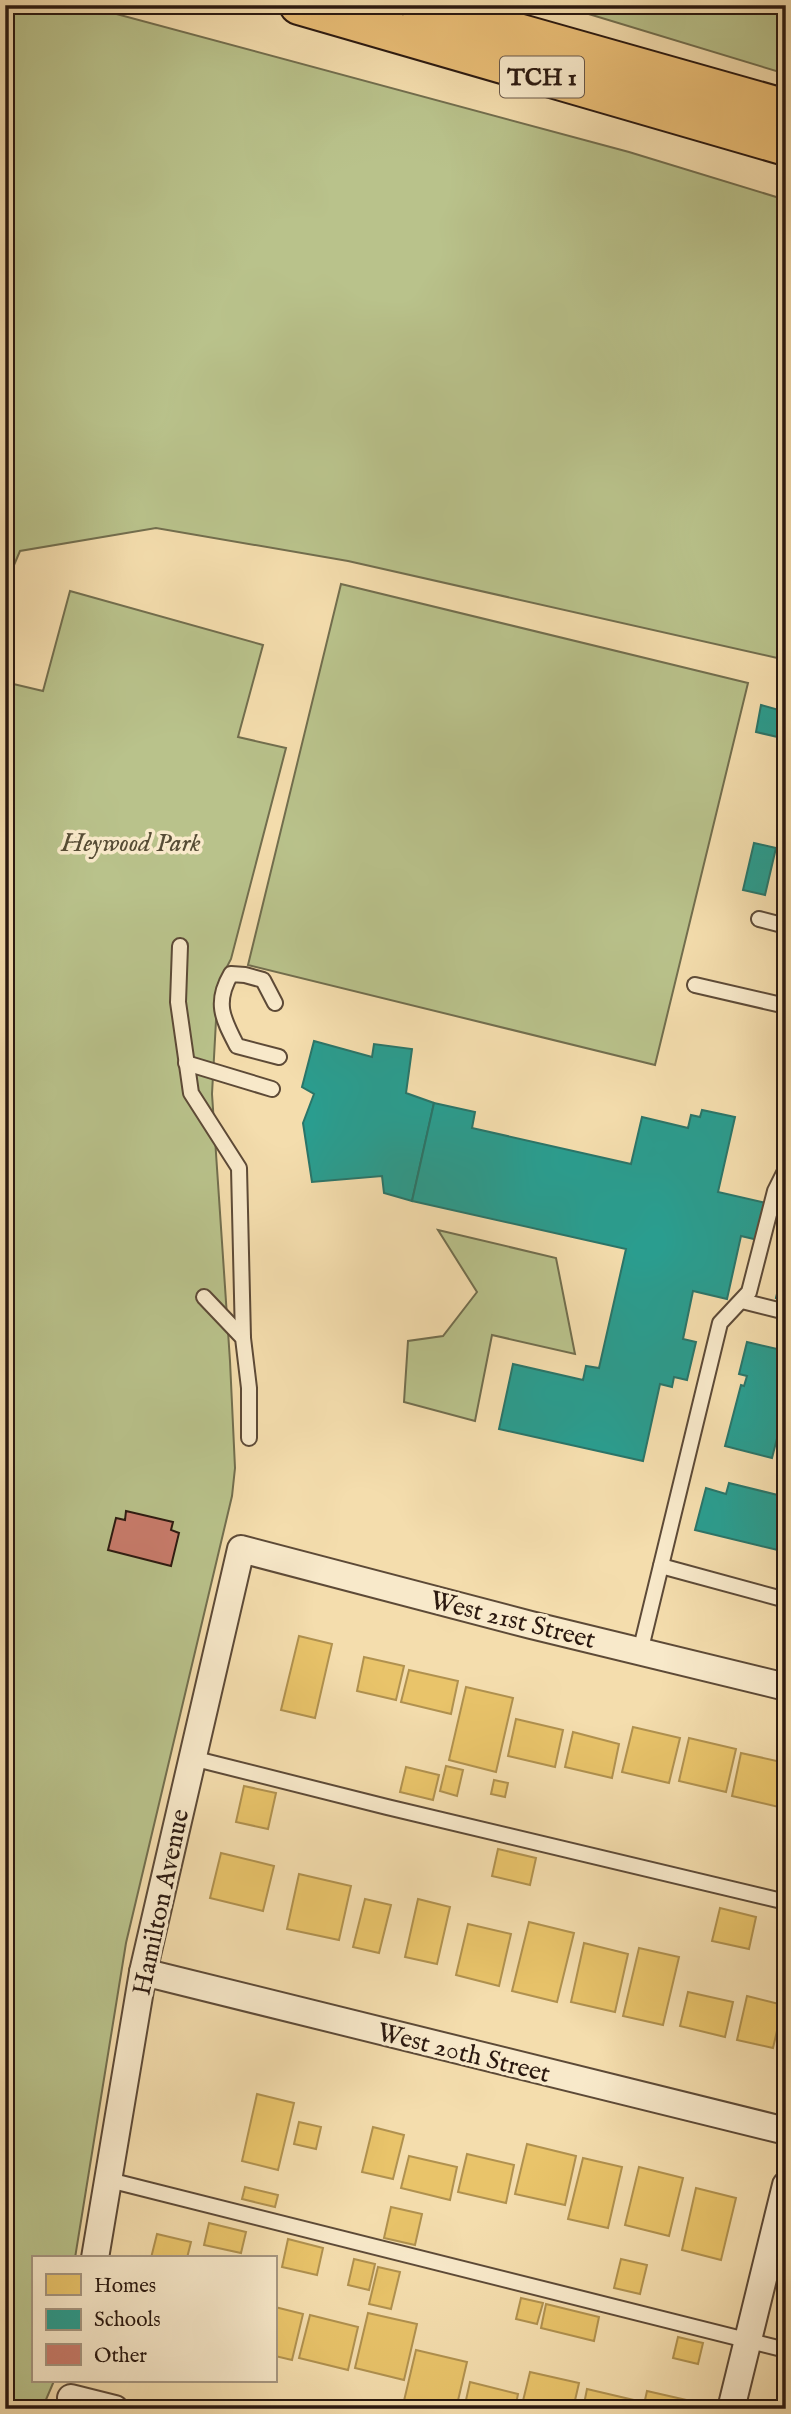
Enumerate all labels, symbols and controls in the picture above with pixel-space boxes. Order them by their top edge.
road number: TCH 1 [500,56,584,98]
park label: Heywood Park [60,827,201,860]
street label: West 21st Street [426,1584,599,1657]
street label: Hamilton Avenue [126,1806,197,1998]
street label: West 20th Street [374,2016,554,2091]
legend [32,2256,276,2382]
text: Homes [94,2273,156,2300]
text: Schools [94,2307,161,2334]
text: Other [94,2343,147,2370]

